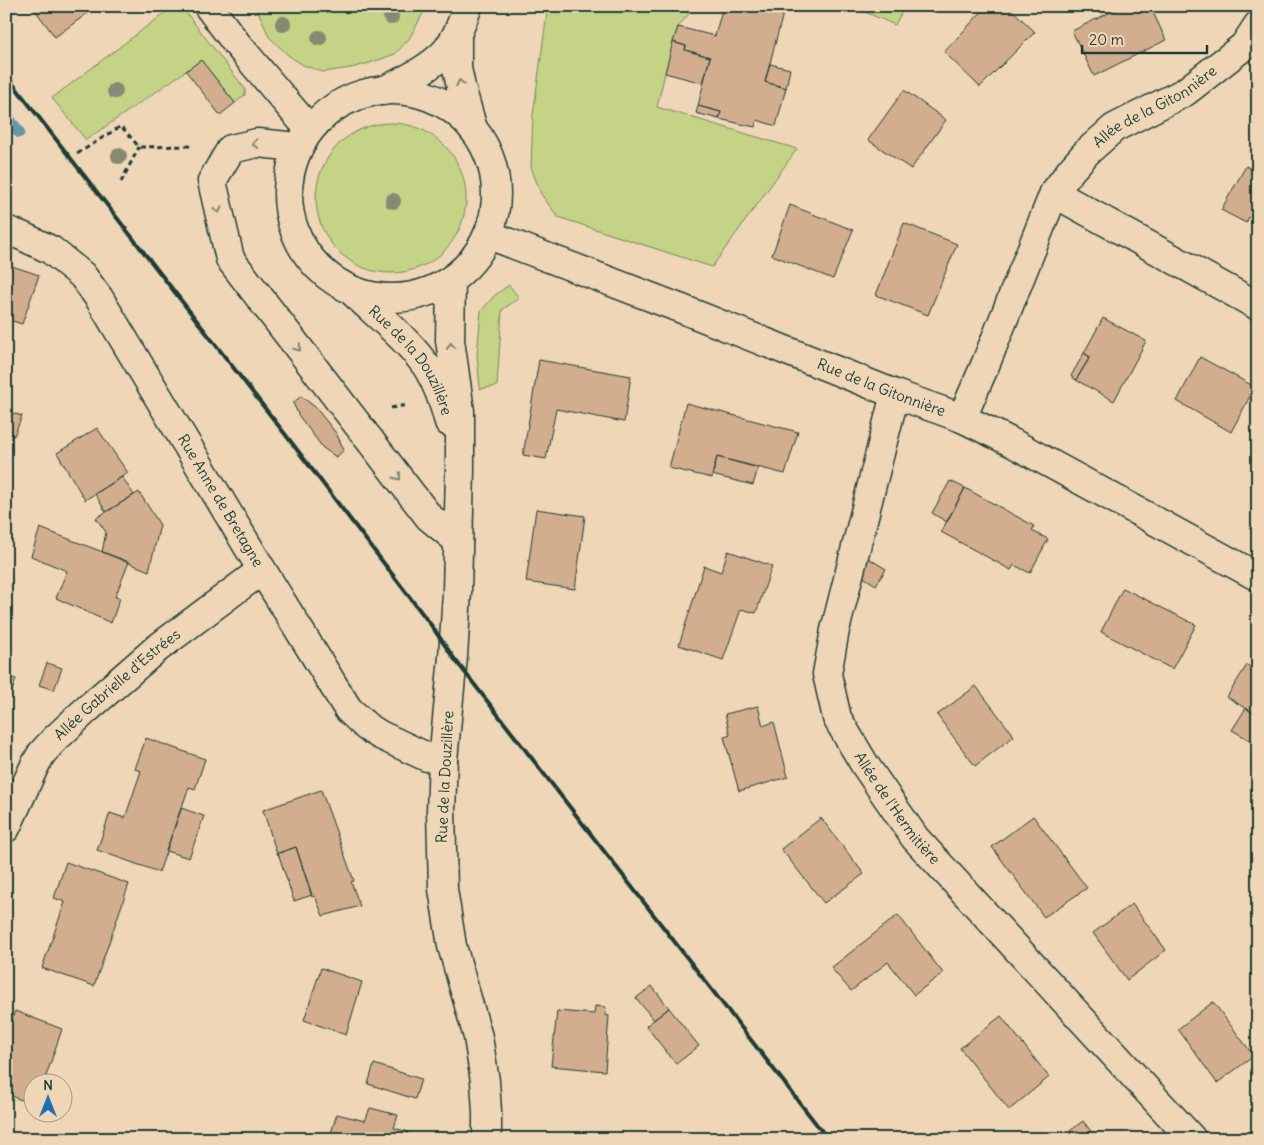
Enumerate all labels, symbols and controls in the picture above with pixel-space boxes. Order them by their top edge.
scale bar [1082,22,1206,54]
text: 20 m [1089,30,1124,49]
street label: Allée de la Gitonnière [1089,61,1220,151]
one-way arrow [456,79,466,88]
one-way arrow [250,138,258,149]
one-way arrow [213,206,223,214]
street label: Rue de la Douzillère [365,301,457,417]
one-way arrow [293,342,301,351]
one-way arrow [446,342,457,350]
street label: Rue de la Gitonnière [815,354,948,420]
street label: Rue Anne de Bretagne [174,431,268,570]
one-way arrow [392,471,400,480]
street label: Allée Gabrielle d'Estrées [50,624,184,744]
street label: Rue de la Douzillère [432,710,457,844]
street label: Allée de l'Hermitière [850,748,945,868]
north arrow [22,1072,72,1122]
text: N [43,1076,53,1094]

